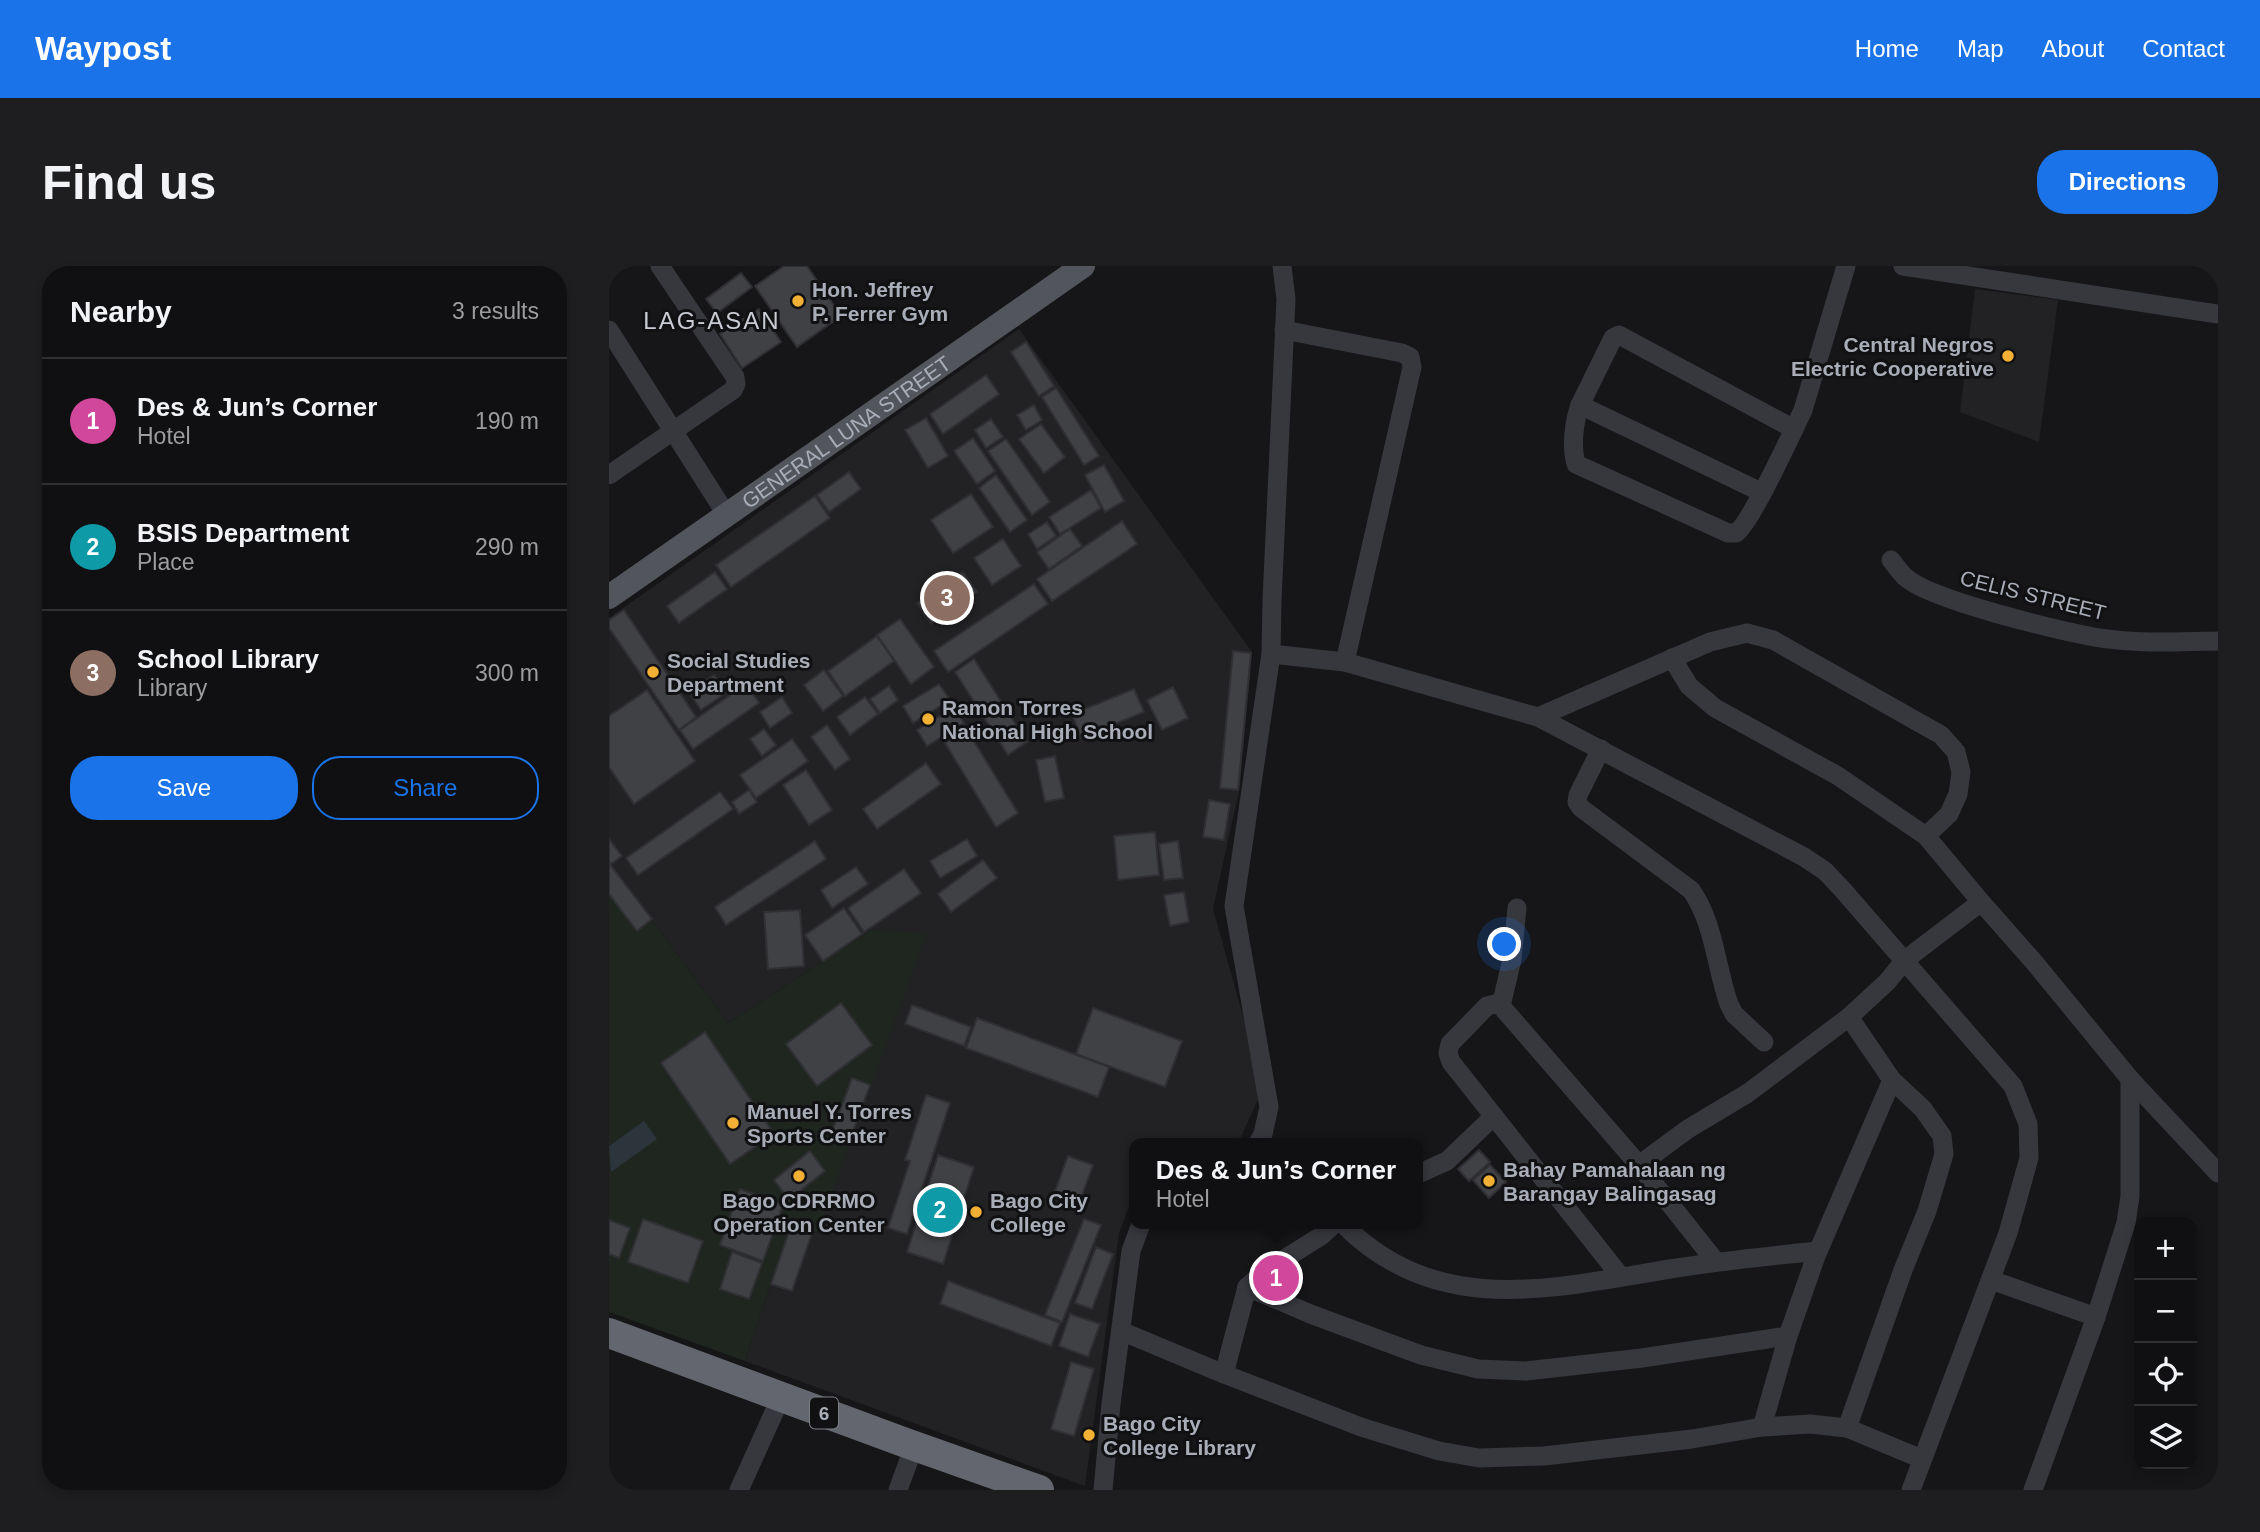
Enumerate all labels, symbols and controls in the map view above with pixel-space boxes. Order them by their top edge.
text: Waypost [35,30,171,67]
text: Home [1855,35,1919,62]
text: Map [1957,35,2004,62]
text: About [2042,35,2104,62]
text: Contact [2142,35,2225,62]
button: Directions [2037,150,2218,214]
text: Find us [42,155,216,209]
place label: Hon. Jeffrey P. Ferrer Gym [812,278,948,325]
marker: Hon. Jeffrey P. Ferrer Gym [790,293,806,309]
text: Nearby [70,295,172,328]
text: 3 results [452,298,539,324]
district label: LAG-ASAN [643,307,781,334]
place label: Central Negros Electric Cooperative [1791,333,1994,380]
marker: Central Negros Electric Cooperative [2000,348,2016,364]
street label: GENERAL LUNA STREET [737,351,955,512]
text: Des & Jun’s Corner [137,392,377,422]
text: 1 [87,408,99,434]
text: 190 m [475,408,539,434]
text: Hotel [137,423,191,449]
text: BSIS Department [137,518,349,548]
text: 2 [87,534,99,560]
text: 290 m [475,534,539,560]
text: Place [137,549,195,575]
street label: CELIS STREET [1958,566,2108,624]
pin: 3 [924,572,970,624]
text: School Library [137,644,319,674]
place label: Social Studies Department [667,649,811,696]
text: 3 [87,660,99,686]
text: 300 m [475,660,539,686]
marker: Social Studies Department [645,664,661,680]
text: Library [137,675,207,701]
place label: Ramon Torres National High School [942,696,1153,743]
marker: Ramon Torres National High School [920,711,936,727]
button: Save [70,756,298,820]
button: Share [312,756,539,820]
your location [1487,927,1521,961]
place label: Manuel Y. Torres Sports Center [747,1100,912,1147]
marker: Manuel Y. Torres Sports Center [725,1115,741,1131]
popup [1129,1138,1423,1229]
text: Des & Jun’s Corner [1156,1155,1396,1185]
place label: Bahay Pamahalaan ng Barangay Balingasag [1503,1158,1726,1205]
marker: Bago CDRRMO Operation Center [791,1168,807,1184]
marker: Bahay Pamahalaan ng Barangay Balingasag [1481,1173,1497,1189]
pin: 2 [917,1184,963,1236]
text: Hotel [1156,1186,1210,1212]
place label: Bago CDRRMO Operation Center [713,1189,885,1236]
place label: Bago City College [990,1189,1088,1236]
marker: Bago City College [968,1204,984,1220]
map controls [2134,1217,2197,1469]
button: + [2134,1217,2197,1280]
pin: 1 [1253,1252,1299,1304]
button: − [2134,1280,2197,1343]
button: locate [2134,1343,2197,1406]
road number: 6 [810,1398,838,1428]
button: layers [2134,1406,2197,1469]
place label: Bago City College Library [1103,1412,1256,1459]
marker: Bago City College Library [1081,1427,1097,1443]

